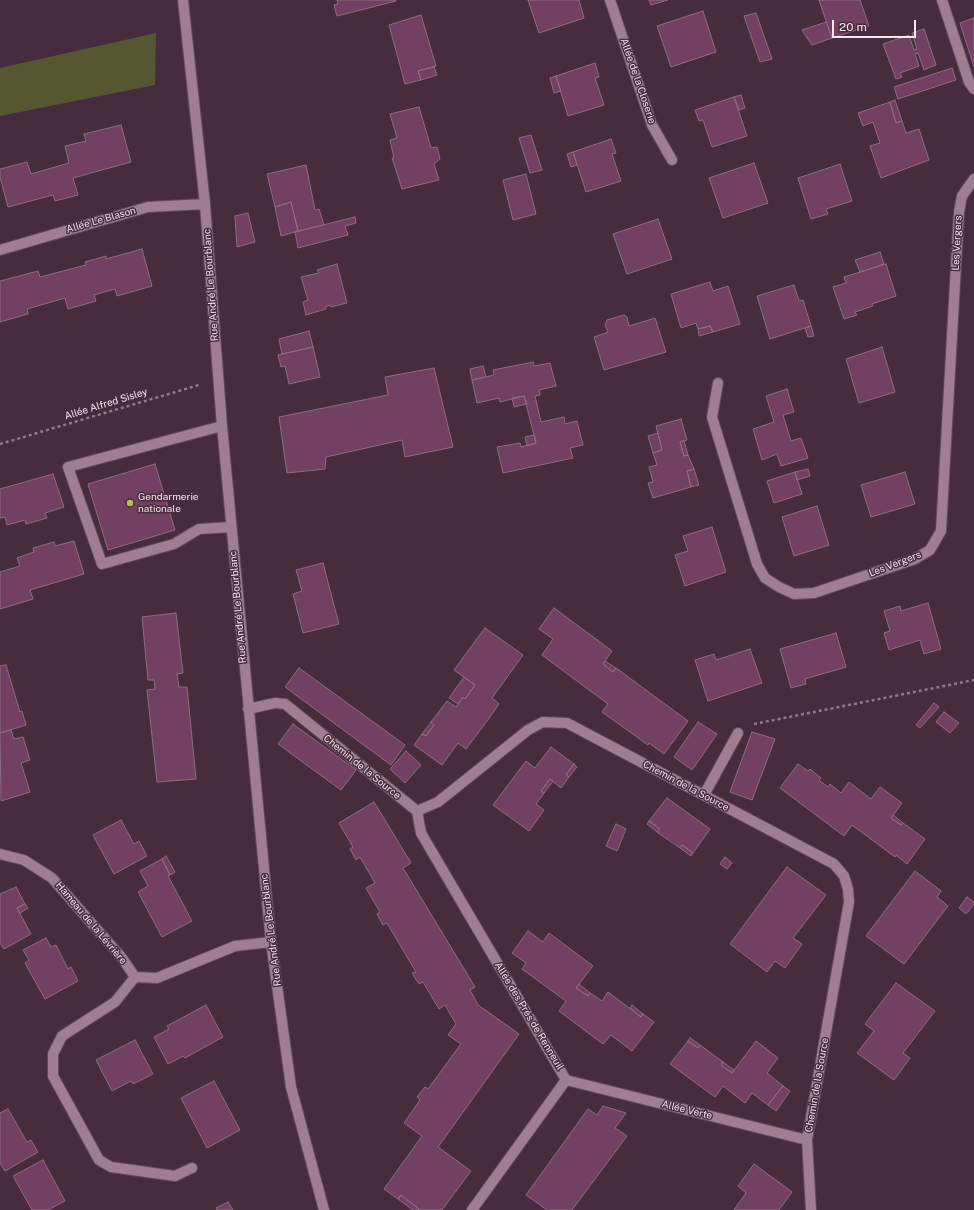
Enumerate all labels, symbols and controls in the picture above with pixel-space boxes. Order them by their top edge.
scale bar [834,12,918,38]
text: 20 m [839,20,867,34]
street label: Allée de la Closerie [618,37,658,125]
street label: Allée Le Blason [65,204,137,236]
street label: Les Vergers [950,215,964,271]
street label: Rue André Le Bourblanc [201,228,221,342]
street label: Allée Alfred Sisley [63,386,149,422]
place label: Gendarmerie nationale [138,491,199,514]
marker: Gendarmerie nationale [125,498,135,508]
street label: Les Vergers [867,549,923,579]
street label: Rue André Le Bourblanc [227,550,249,664]
street label: Chemin de la Source [321,732,403,802]
street label: Chemin de la Source [641,758,731,814]
street label: Rue André Le Bourblanc [258,873,284,987]
street label: Hameau de la Lévrière [53,879,129,967]
street label: Allée des Prés de Renneuil [492,960,566,1072]
street label: Chemin de la Source [803,1037,831,1133]
street label: Allée Verte [660,1098,714,1122]

